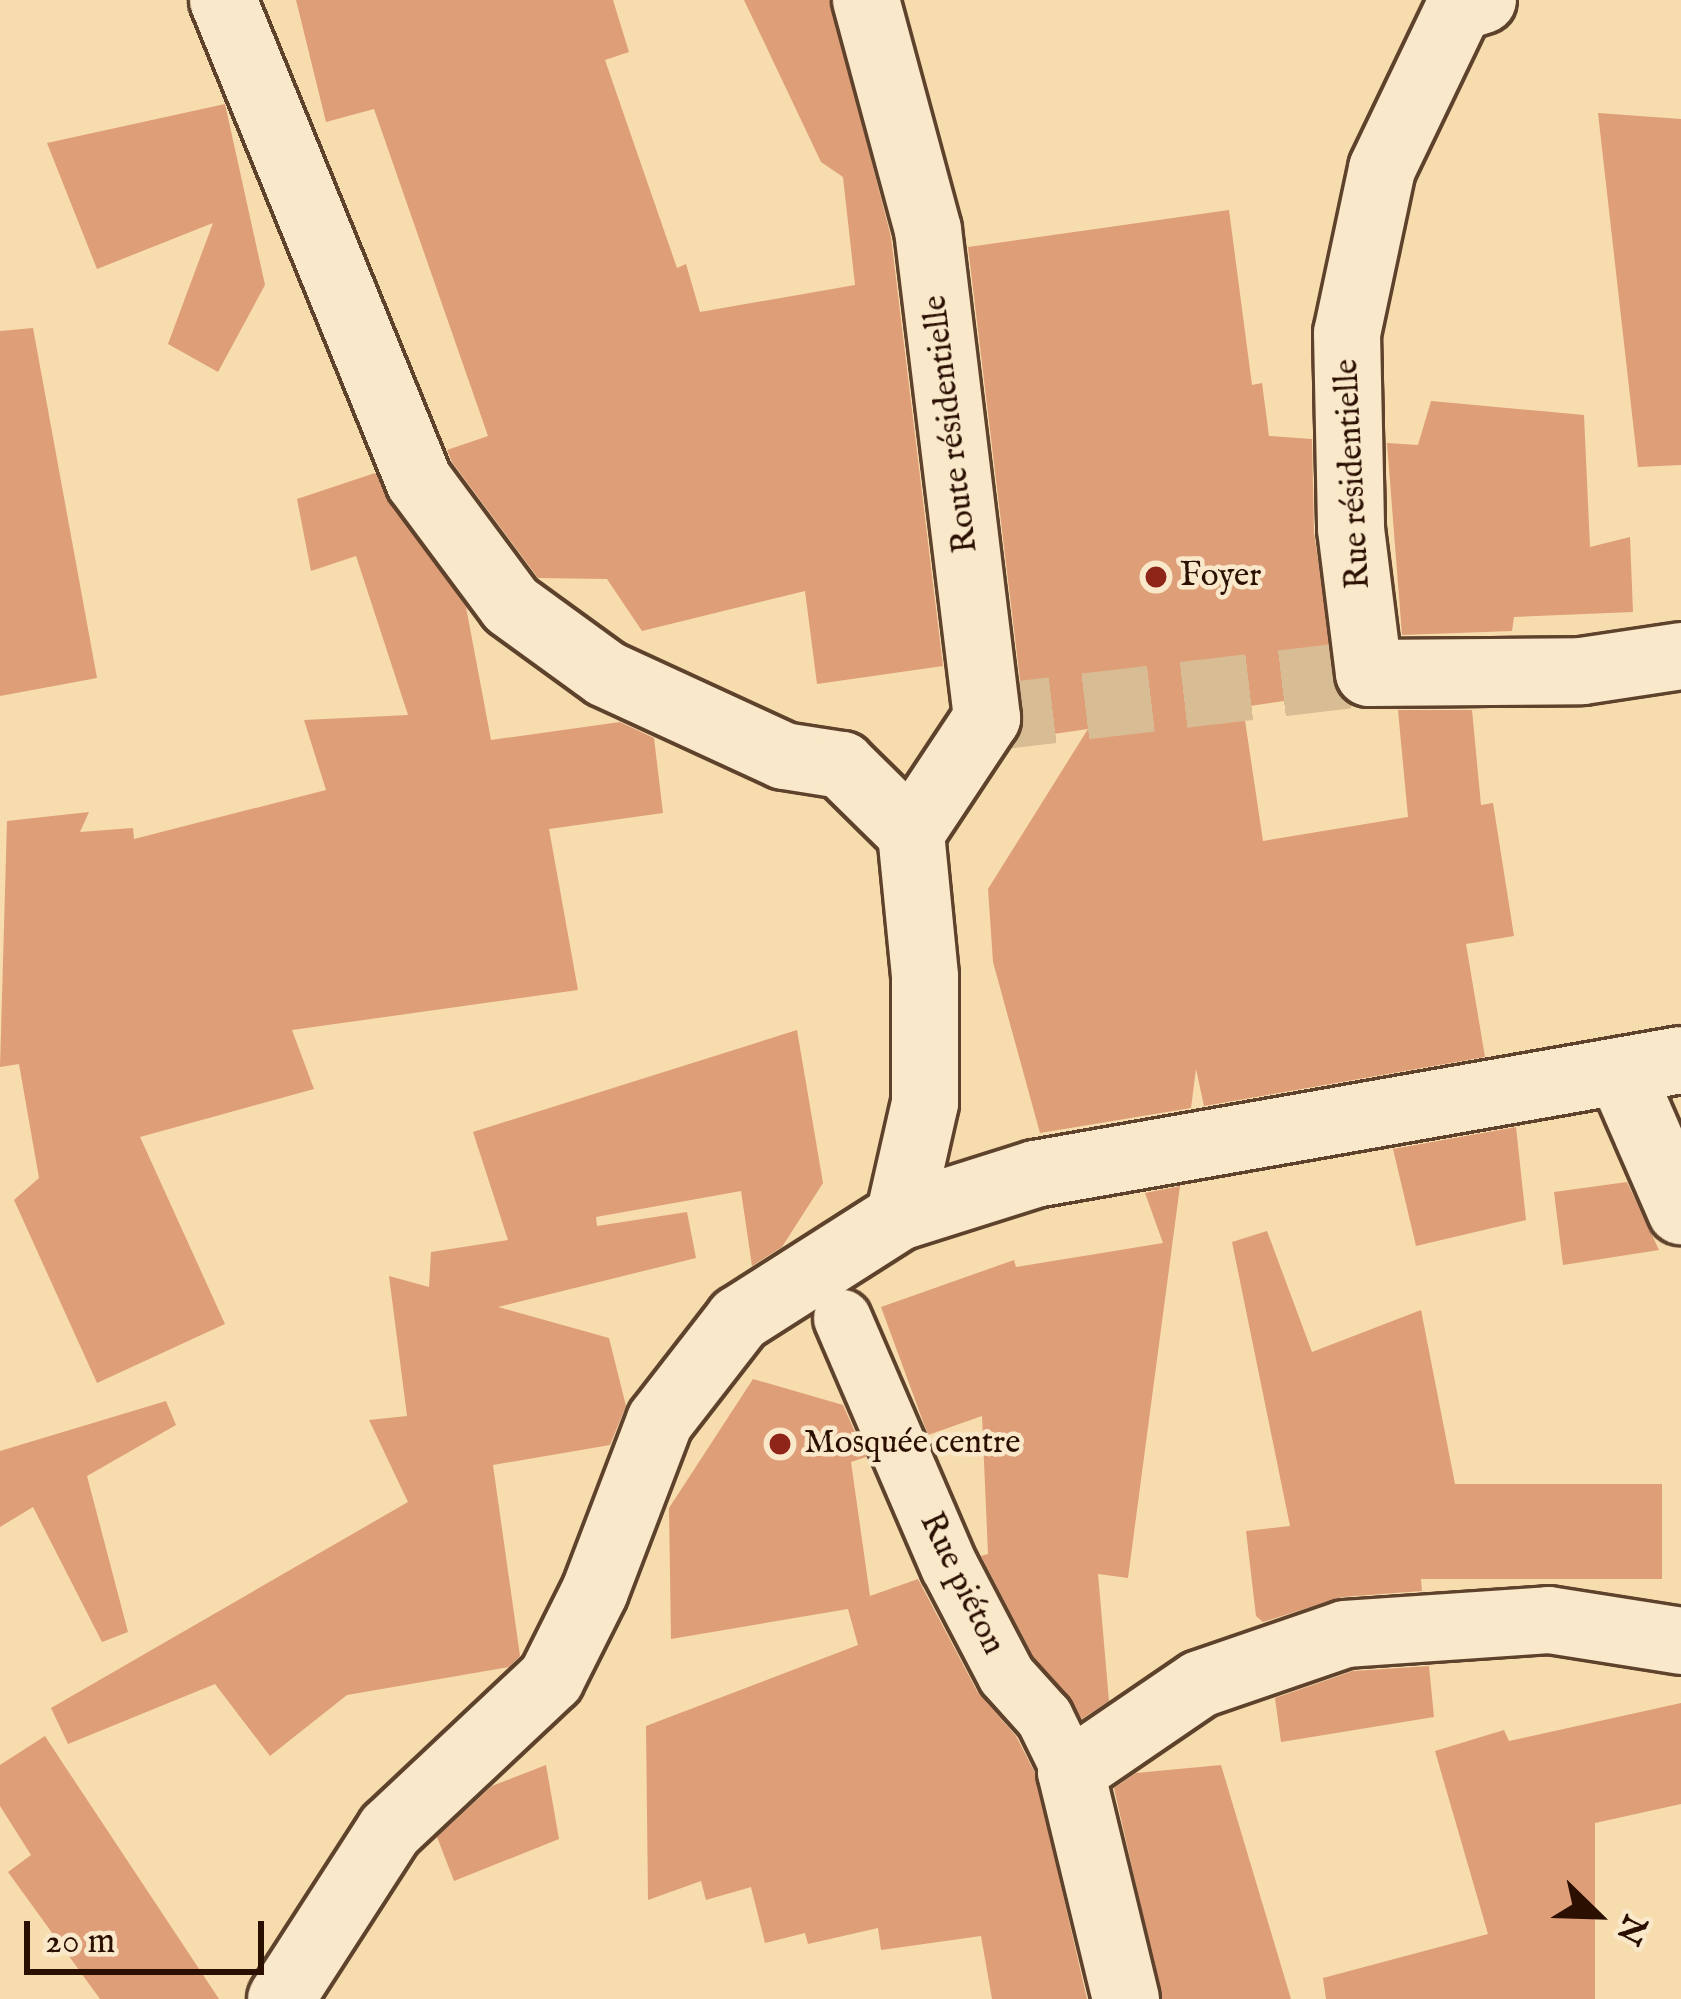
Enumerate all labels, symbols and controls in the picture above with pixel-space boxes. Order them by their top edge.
street label: Route résidentielle [917,293,987,555]
street label: Rue résidentielle [1328,358,1380,590]
place label: Foyer [1180,557,1261,597]
marker: Foyer [1143,564,1169,590]
place label: Mosquée centre [804,1424,1020,1464]
marker: Mosquée centre [767,1431,793,1457]
street label: Rue piéton [910,1507,1012,1661]
north arrow [1537,1855,1657,1975]
scale bar [30,1897,270,1971]
text: N [1605,1908,1655,1950]
text: 20 m [45,1919,115,1965]

